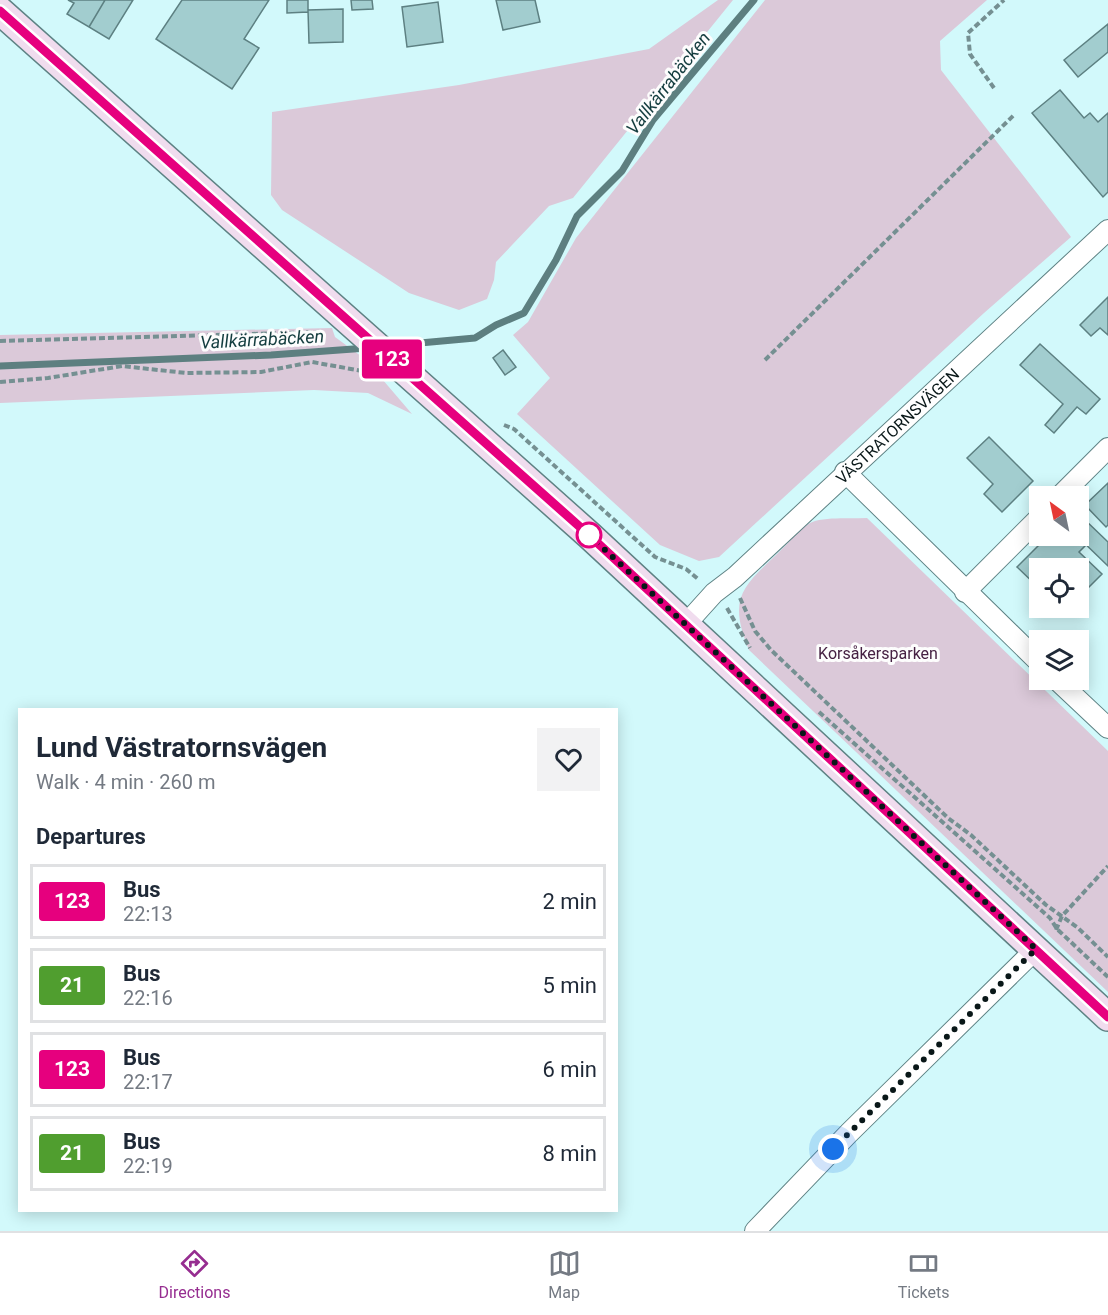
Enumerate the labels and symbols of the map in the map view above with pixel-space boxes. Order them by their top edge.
water label: Vallkärrabäcken [622,28,714,138]
water label: Vallkärrabäcken [200,325,324,353]
line badge: 123 [358,340,426,378]
street label: VÄSTRATORNSVÄGEN [832,364,963,488]
north arrow [1029,486,1089,546]
unlabelled marker [576,522,602,548]
park label: Korsåkersparken [818,644,938,663]
your location [818,1134,848,1164]

